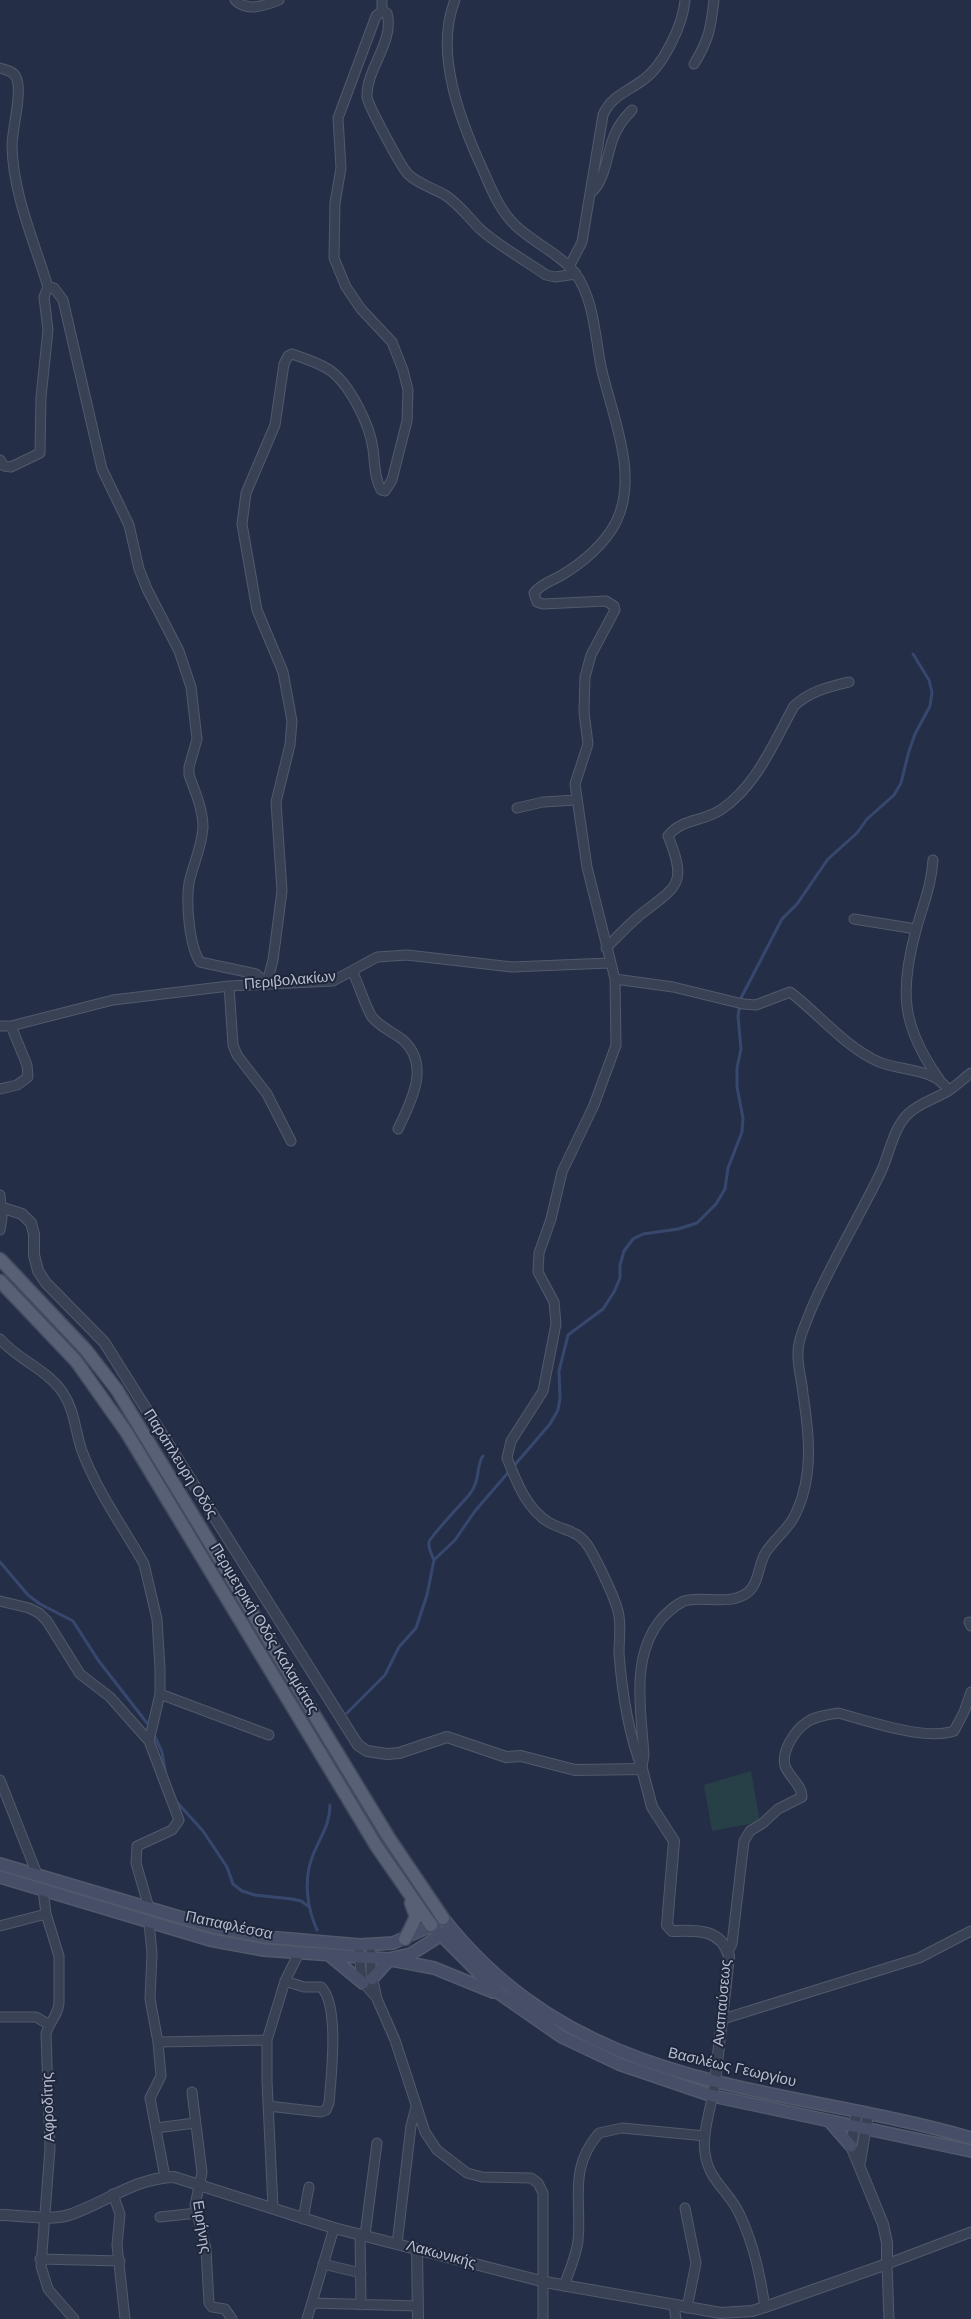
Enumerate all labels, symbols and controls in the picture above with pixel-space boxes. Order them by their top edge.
street label: Περιβολακίων [243,968,337,994]
street label: Παράπλευρη Οδός [139,1406,221,1522]
street label: Περιμετρική Οδός Καλαμάτας [206,1541,322,1717]
street label: Παπαφλέσσα [184,1908,274,1944]
street label: Αναπαύσεως [710,1959,736,2047]
street label: Βασιλέως Γεωργίου [666,2045,798,2091]
street label: Αφροδίτης [39,2072,59,2142]
street label: Ειρήνης [188,2199,214,2255]
street label: Λακωνικής [404,2237,478,2273]

